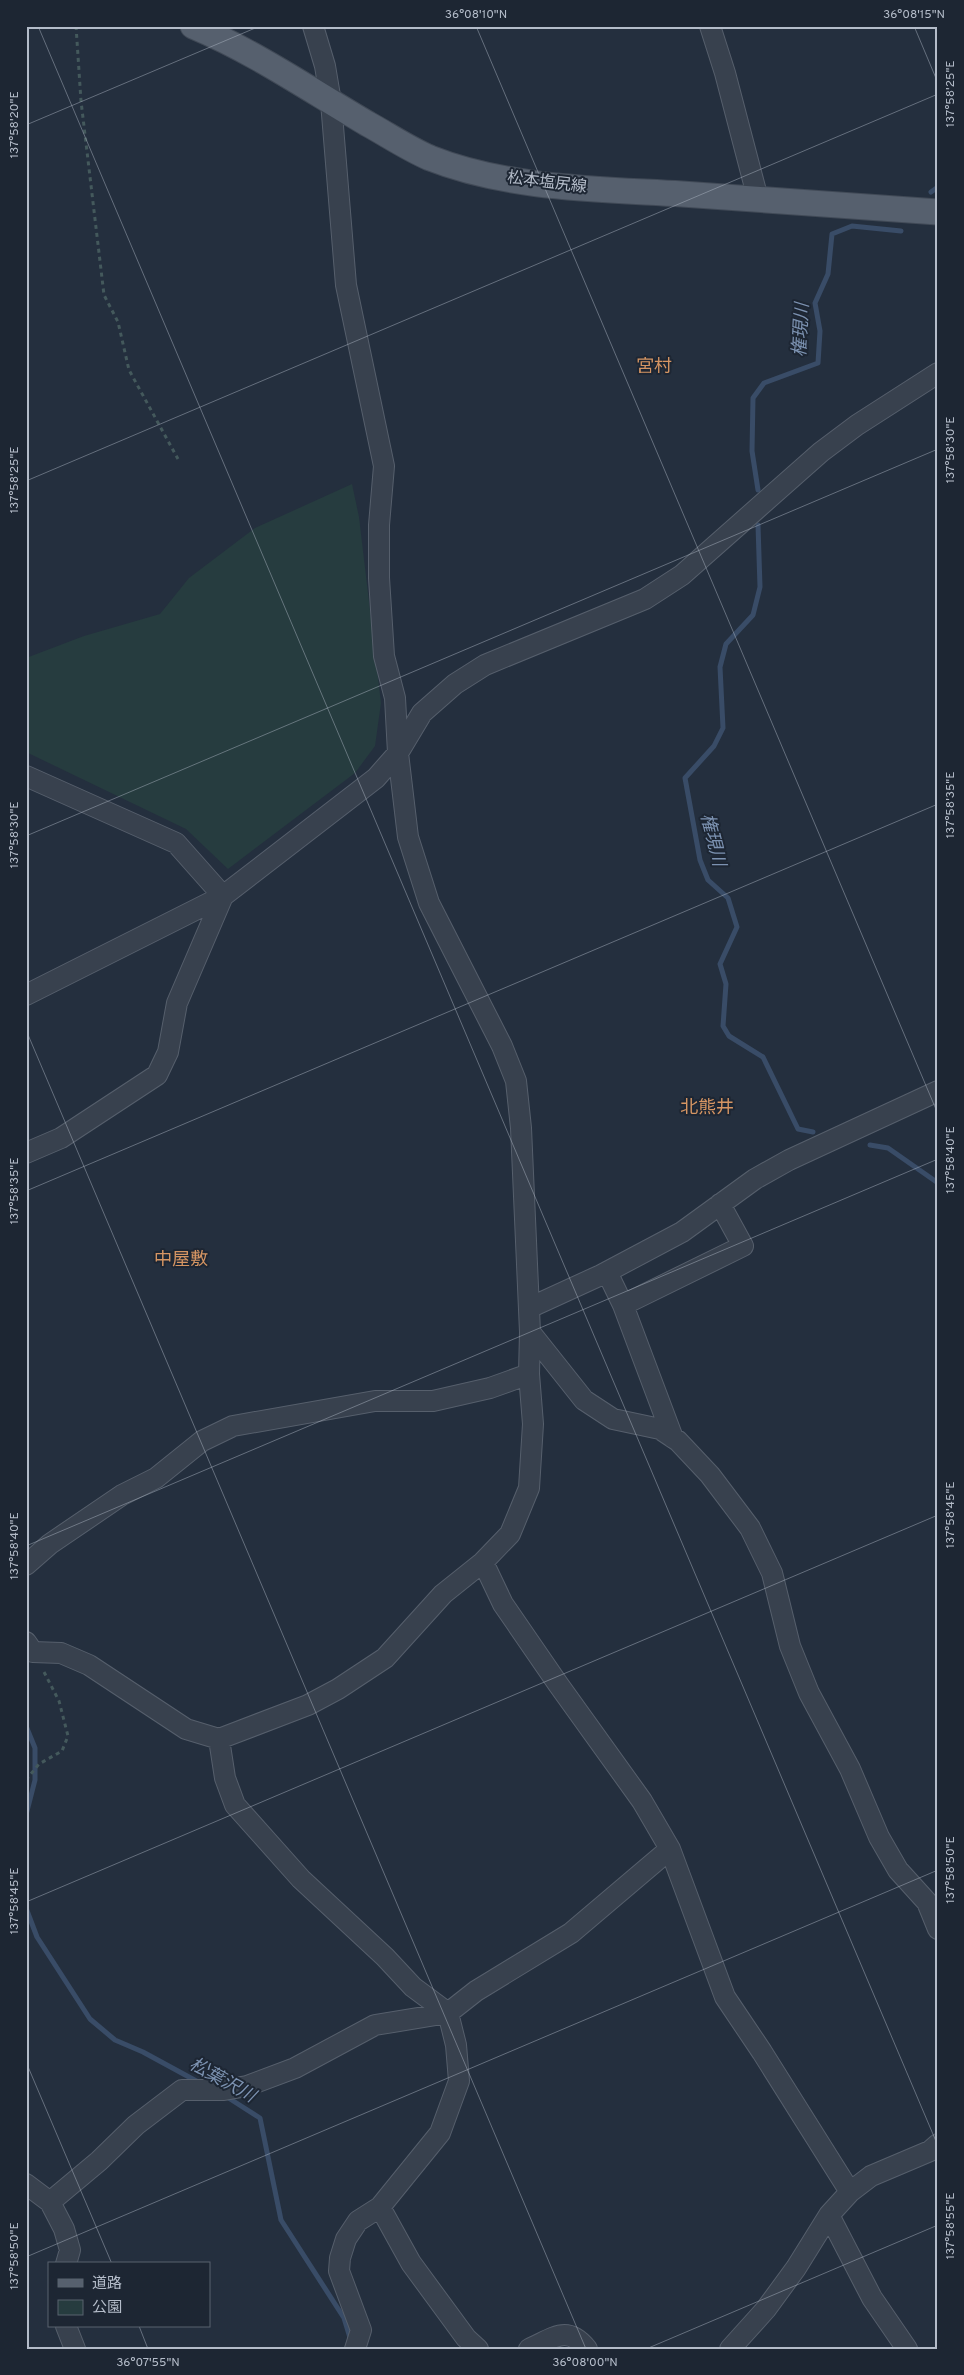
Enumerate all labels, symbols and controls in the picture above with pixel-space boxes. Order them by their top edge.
text: 36°08'10"N [445,7,507,23]
text: 36°08'15"N [883,7,945,23]
text: 137°58'25"E [943,61,959,127]
text: 137°58'20"E [7,91,23,159]
street label: 松本塩尻線 [506,168,588,198]
water label: 権現川 [789,300,815,358]
district label: 宮村 [636,356,672,379]
text: 137°58'30"E [943,417,959,483]
text: 137°58'25"E [7,447,23,513]
text: 137°58'35"E [943,772,959,838]
text: 137°58'30"E [7,802,23,868]
water label: 権現川 [694,811,730,871]
district label: 北熊井 [680,1097,734,1120]
text: 137°58'40"E [943,1126,959,1194]
text: 137°58'35"E [7,1158,23,1224]
district label: 中屋敷 [154,1249,208,1272]
text: 137°58'45"E [943,1481,959,1549]
text: 137°58'40"E [7,1512,23,1580]
text: 137°58'50"E [943,1836,959,1904]
text: 137°58'45"E [7,1867,23,1935]
water label: 松葉沢川 [185,2053,261,2109]
text: 137°58'55"E [943,2192,959,2260]
text: 137°58'50"E [7,2222,23,2290]
legend [48,2262,210,2328]
text: 道路 [92,2275,122,2294]
text: 公園 [92,2299,122,2318]
text: 36°07'55"N [116,2355,180,2371]
text: 36°08'00"N [552,2355,618,2371]

